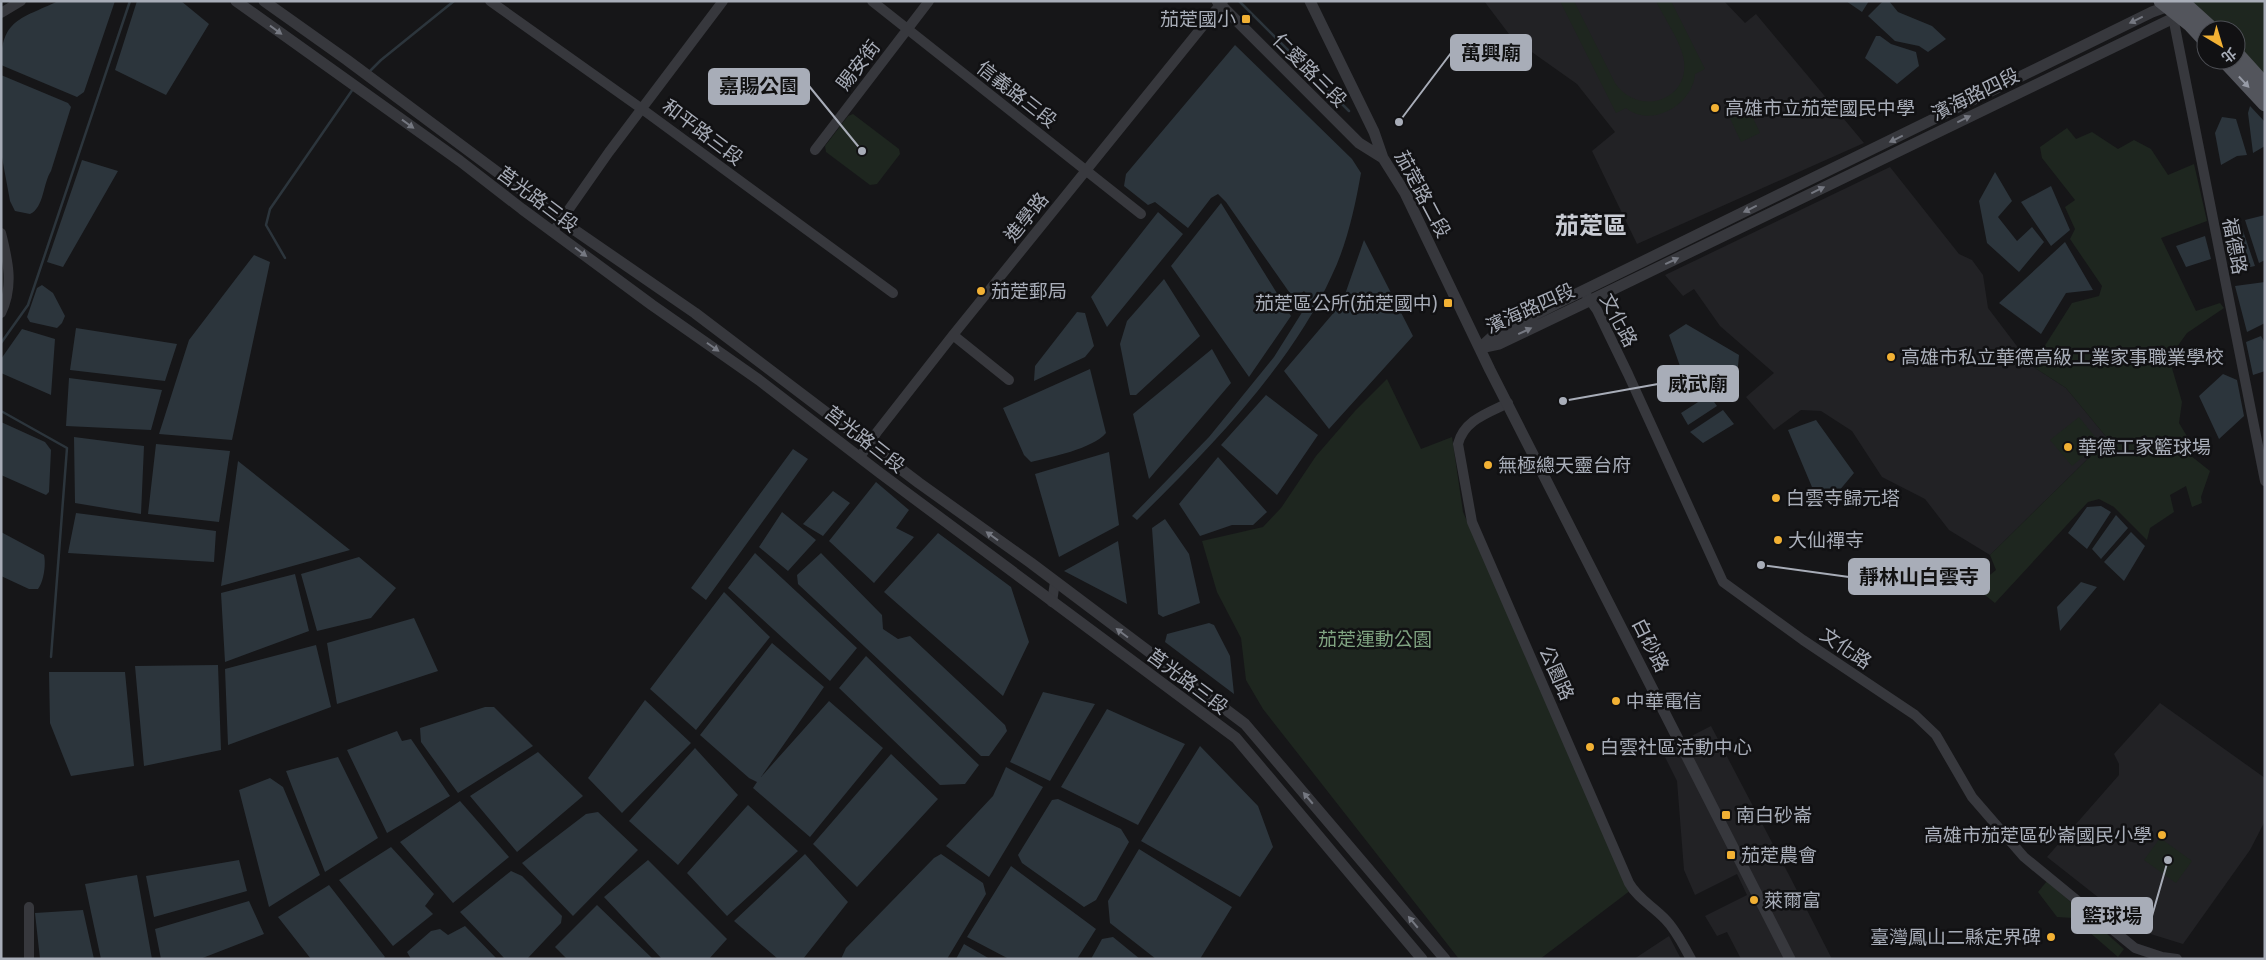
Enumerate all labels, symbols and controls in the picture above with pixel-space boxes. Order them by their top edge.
place label: 茄萣國小 [1160,8,1236,31]
marker: 茄萣國小 [1240,13,1252,25]
one-way arrow [2129,16,2143,24]
north arrow [2196,20,2246,70]
one-way arrow [269,24,282,35]
street label: 仁愛路三段 [1268,29,1351,112]
callout: 萬興廟 [1451,35,1531,70]
street label: 賜安街 [832,36,885,95]
text: 萬興廟 [1461,41,1521,65]
text: 北 [2218,44,2240,67]
street label: 信義路三段 [972,56,1061,133]
street label: 濱海路四段 [1927,63,2023,126]
callout: 嘉賜公園 [709,69,809,104]
text: 嘉賜公園 [719,74,799,98]
one-way arrow [2238,75,2250,87]
street label: 和平路三段 [658,95,748,170]
place label: 高雄市立茄萣國民中學 [1725,97,1915,120]
marker: 高雄市立茄萣國民中學 [1709,102,1721,114]
one-way arrow [1957,114,1971,122]
one-way arrow [402,119,415,129]
one-way arrow [1889,135,1903,143]
street label: 茄萣路二段 [1390,147,1455,242]
street label: 莒光路三段 [493,162,583,237]
one-way arrow [1811,186,1825,194]
street label: 進學路 [1000,188,1053,247]
one-way arrow [1743,205,1757,213]
district label: 茄萣區 [1555,211,1627,240]
street label: 福德路 [2218,216,2251,276]
one-way arrow [574,247,588,257]
one-way arrow [1665,257,1679,265]
street label: 濱海路四段 [1482,279,1578,338]
place label: 茄萣郵局 [991,280,1067,303]
marker: 茄萣郵局 [975,285,987,297]
street label: 文化路 [1595,290,1642,351]
place label: 茄萣區公所(茄萣國中) [1255,292,1438,315]
marker: 茄萣區公所(茄萣國中) [1442,297,1454,309]
one-way arrow [1518,327,1532,335]
one-way arrow [706,342,720,352]
place label: 高雄市私立華德高級工業家事職業學校 [1901,346,2224,369]
marker: 高雄市私立華德高級工業家事職業學校 [1885,351,1897,363]
callout: 威武廟 [1658,366,1738,401]
text: 威武廟 [1668,372,1728,396]
street label: 莒光路三段 [820,401,909,478]
place label: 華德工家籃球場 [2078,436,2211,459]
marker: 華德工家籃球場 [2062,441,2074,453]
place label: 無極總天靈台府 [1498,454,1631,477]
marker: 無極總天靈台府 [1482,459,1494,471]
place label: 白雲寺歸元塔 [1786,487,1900,510]
marker: 白雲寺歸元塔 [1770,492,1782,504]
place label: 大仙禪寺 [1788,529,1864,552]
one-way arrow [986,530,999,541]
marker: 大仙禪寺 [1772,534,1784,546]
callout: 靜林山白雲寺 [1849,559,1989,594]
text: 靜林山白雲寺 [1859,565,1979,589]
street label: 白砂路 [1627,615,1674,676]
street label: 文化路 [1816,623,1876,674]
one-way arrow [1116,627,1129,638]
park label: 茄萣運動公園 [1318,628,1432,651]
street label: 公園路 [1534,642,1579,704]
street label: 莒光路三段 [1143,644,1233,719]
place label: 中華電信 [1626,690,1702,713]
marker: 中華電信 [1610,695,1622,707]
place label: 白雲社區活動中心 [1600,736,1752,759]
marker: 白雲社區活動中心 [1584,741,1596,753]
one-way arrow [1303,792,1314,804]
place label: 南白砂崙 [1736,804,1812,827]
marker: 南白砂崙 [1720,809,1732,821]
place label: 高雄市茄萣區砂崙國民小學 [1924,824,2152,847]
marker: 高雄市茄萣區砂崙國民小學 [2156,829,2168,841]
place label: 茄萣農會 [1741,844,1817,867]
marker: 茄萣農會 [1725,849,1737,861]
place label: 萊爾富 [1764,889,1821,912]
marker: 萊爾富 [1748,894,1760,906]
callout: 籃球場 [2072,898,2152,933]
text: 籃球場 [2082,904,2142,928]
one-way arrow [1408,915,1419,928]
place label: 臺灣鳳山二縣定界碑 [1870,926,2041,949]
marker: 臺灣鳳山二縣定界碑 [2045,931,2057,943]

